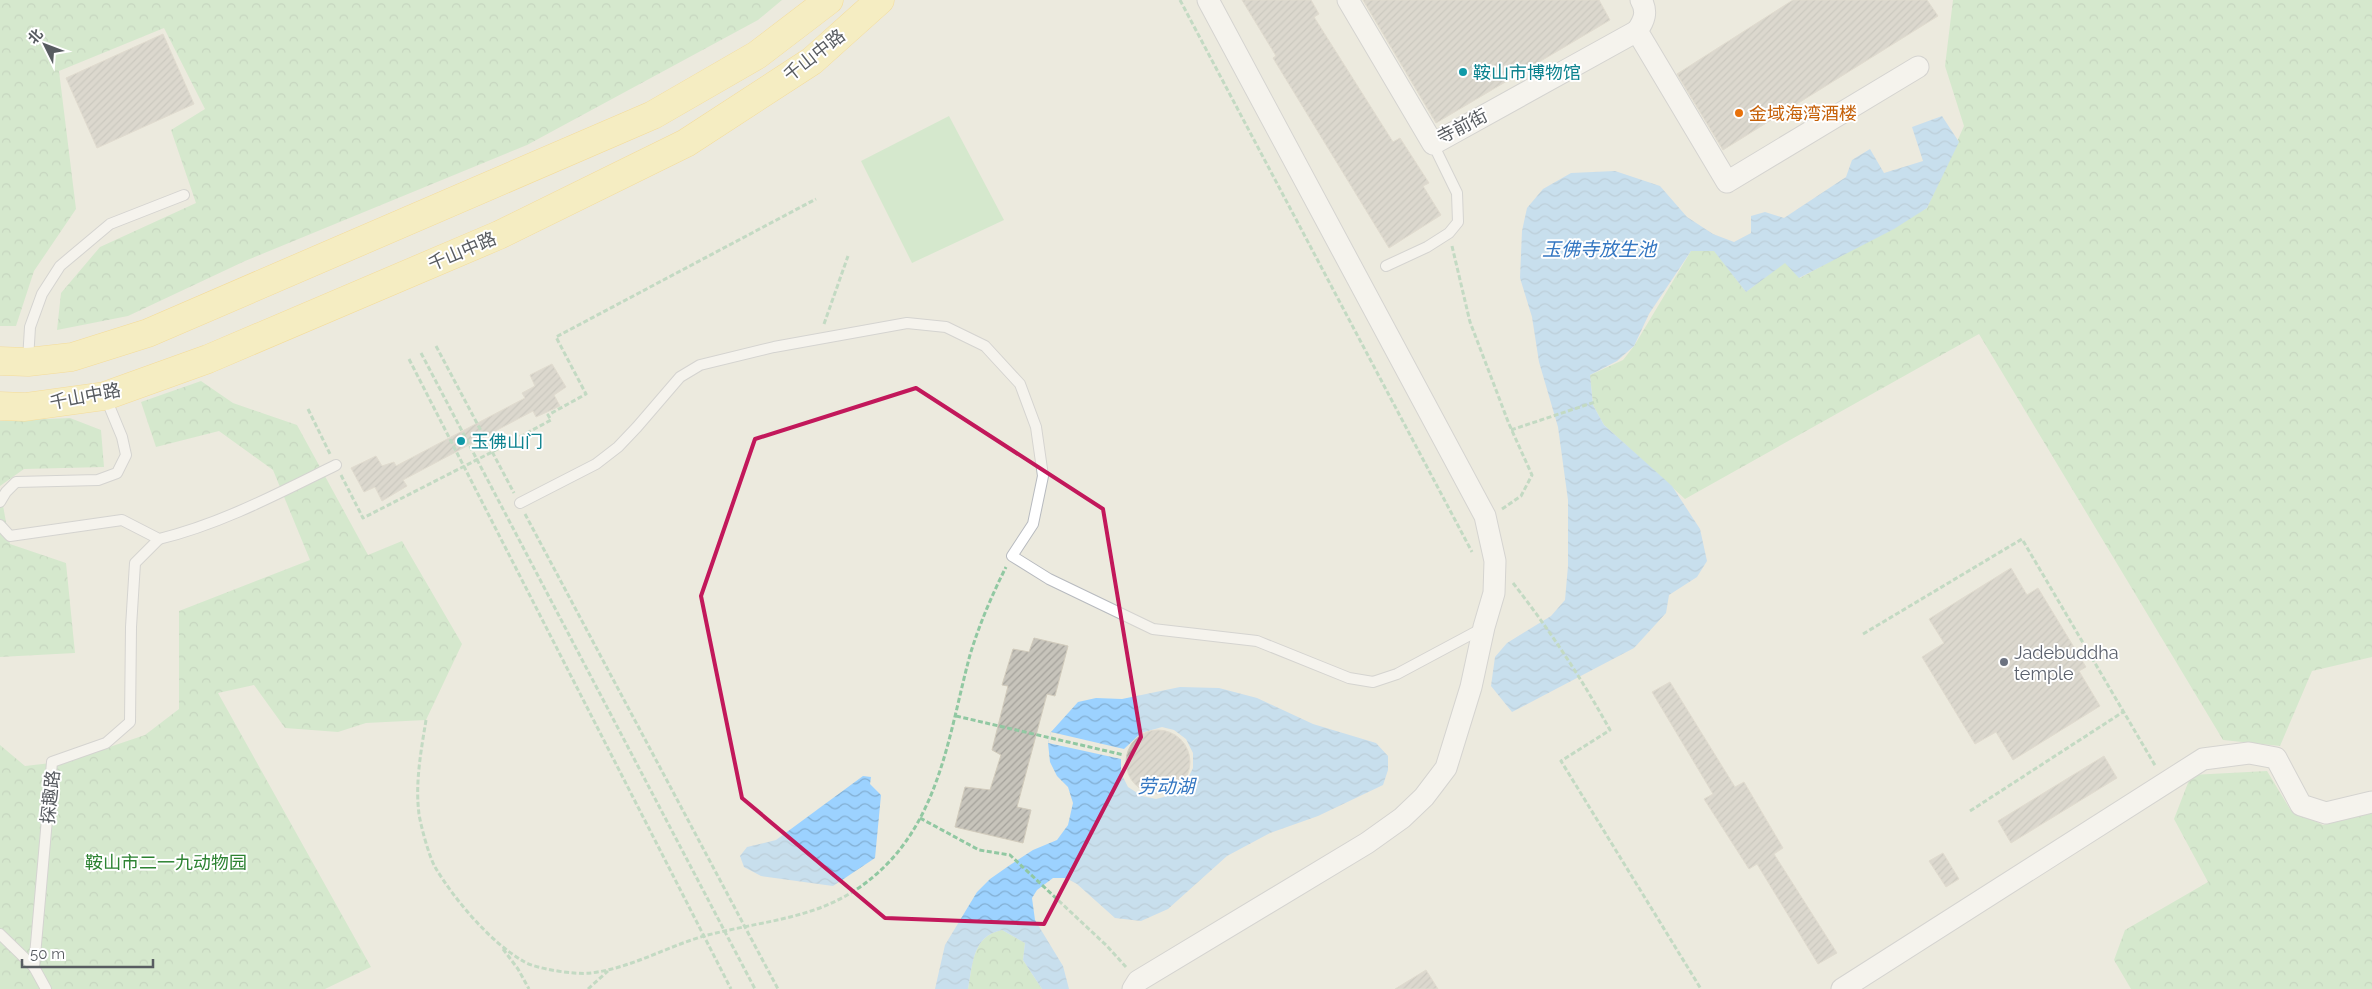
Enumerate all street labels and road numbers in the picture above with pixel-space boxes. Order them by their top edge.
street label: 千山中路 [779,25,849,85]
street label: 寺前街 [1433,104,1491,148]
street label: 千山中路 [425,227,499,275]
street label: 千山中路 [48,379,122,413]
street label: 探趣路 [37,769,63,825]

